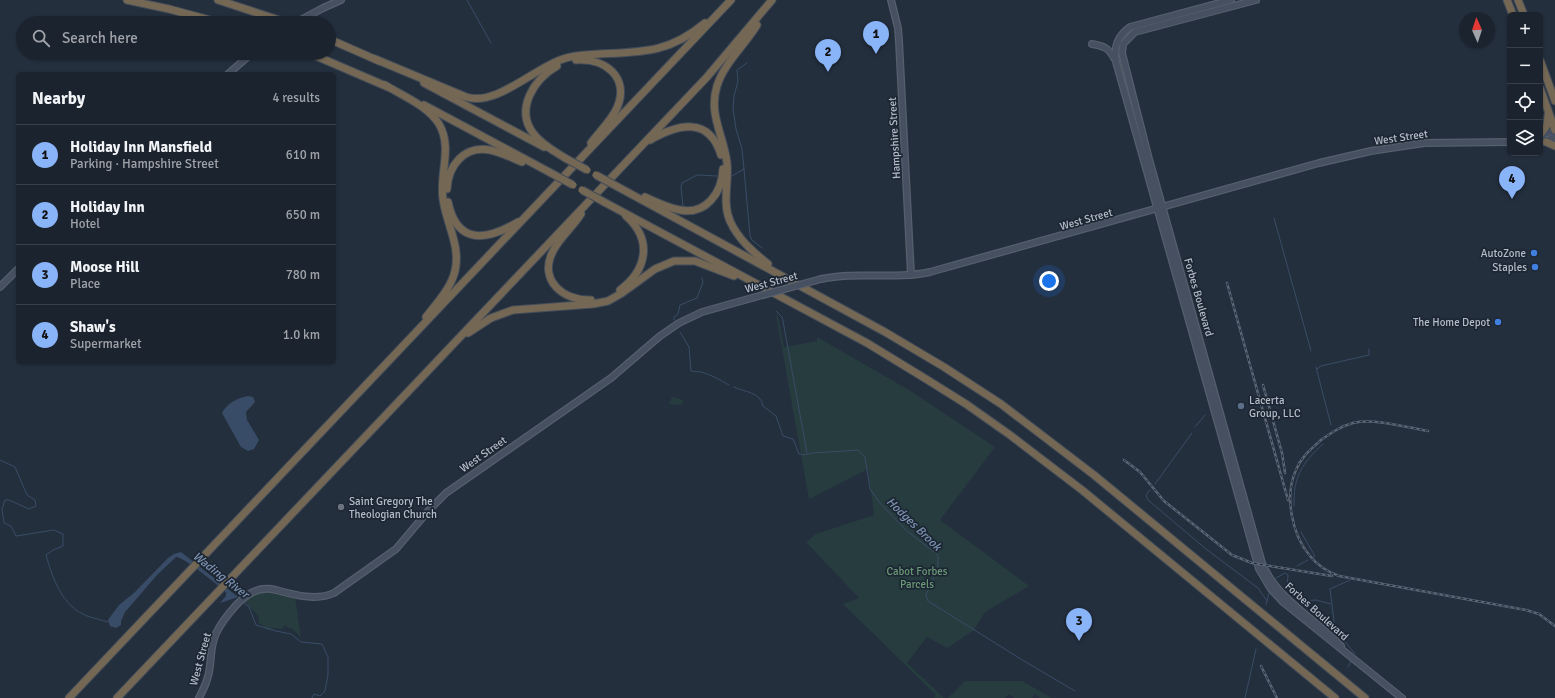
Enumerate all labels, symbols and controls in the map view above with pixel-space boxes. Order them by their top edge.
north arrow [1459,12,1495,48]
map controls [1507,12,1543,156]
button: + [1507,12,1543,48]
search box [16,16,336,60]
pin: 1 [863,21,889,54]
icon: search [30,27,52,49]
text: Search here [62,29,138,47]
pin: 2 [815,39,841,72]
button: − [1507,48,1543,84]
button: locate [1507,84,1543,120]
text: Nearby [32,88,85,109]
text: 4 results [272,90,320,106]
street label: Hampshire Street [886,97,903,179]
button: layers [1507,120,1543,156]
street label: West Street [1373,127,1429,148]
text: Holiday Inn Mansfield [70,138,212,156]
text: 1 [41,147,49,163]
text: 610 m [286,147,320,163]
text: Parking · Hampshire Street [70,156,219,172]
pin: 4 [1499,166,1525,199]
text: Holiday Inn [70,198,145,216]
street label: West Street [1058,206,1114,233]
text: 2 [41,207,49,223]
text: 650 m [286,207,320,223]
text: Hotel [70,216,100,232]
place label: AutoZone [1481,247,1526,260]
marker: AutoZone [1529,248,1539,258]
street label: Forbes Boulevard [1181,256,1216,338]
text: Moose Hill [70,258,140,276]
place label: Staples [1492,261,1527,274]
marker: Staples [1530,262,1540,272]
text: 3 [41,267,49,283]
text: 780 m [286,267,320,283]
street label: West Street [743,269,799,296]
your location [1039,271,1059,291]
text: Place [70,276,100,292]
place label: The Home Depot [1413,316,1490,329]
marker: The Home Depot [1493,317,1503,327]
text: Shaw's [70,318,116,336]
text: 4 [41,327,49,343]
text: 1.0 km [283,327,320,343]
text: Supermarket [70,336,142,352]
place label: Lacerta Group, LLC [1249,394,1301,420]
marker: Lacerta Group, LLC [1236,401,1246,411]
street label: West Street [457,433,509,475]
water label: Hodges Brook [883,494,945,555]
place label: Saint Gregory The Theologian Church [349,495,437,521]
marker: Saint Gregory The Theologian Church [336,502,346,512]
water label: Wading River [190,549,253,603]
park label: Cabot Forbes Parcels [886,565,948,591]
street label: Forbes Boulevard [1282,579,1351,643]
pin: 3 [1066,608,1092,641]
street label: West Street [187,631,214,687]

